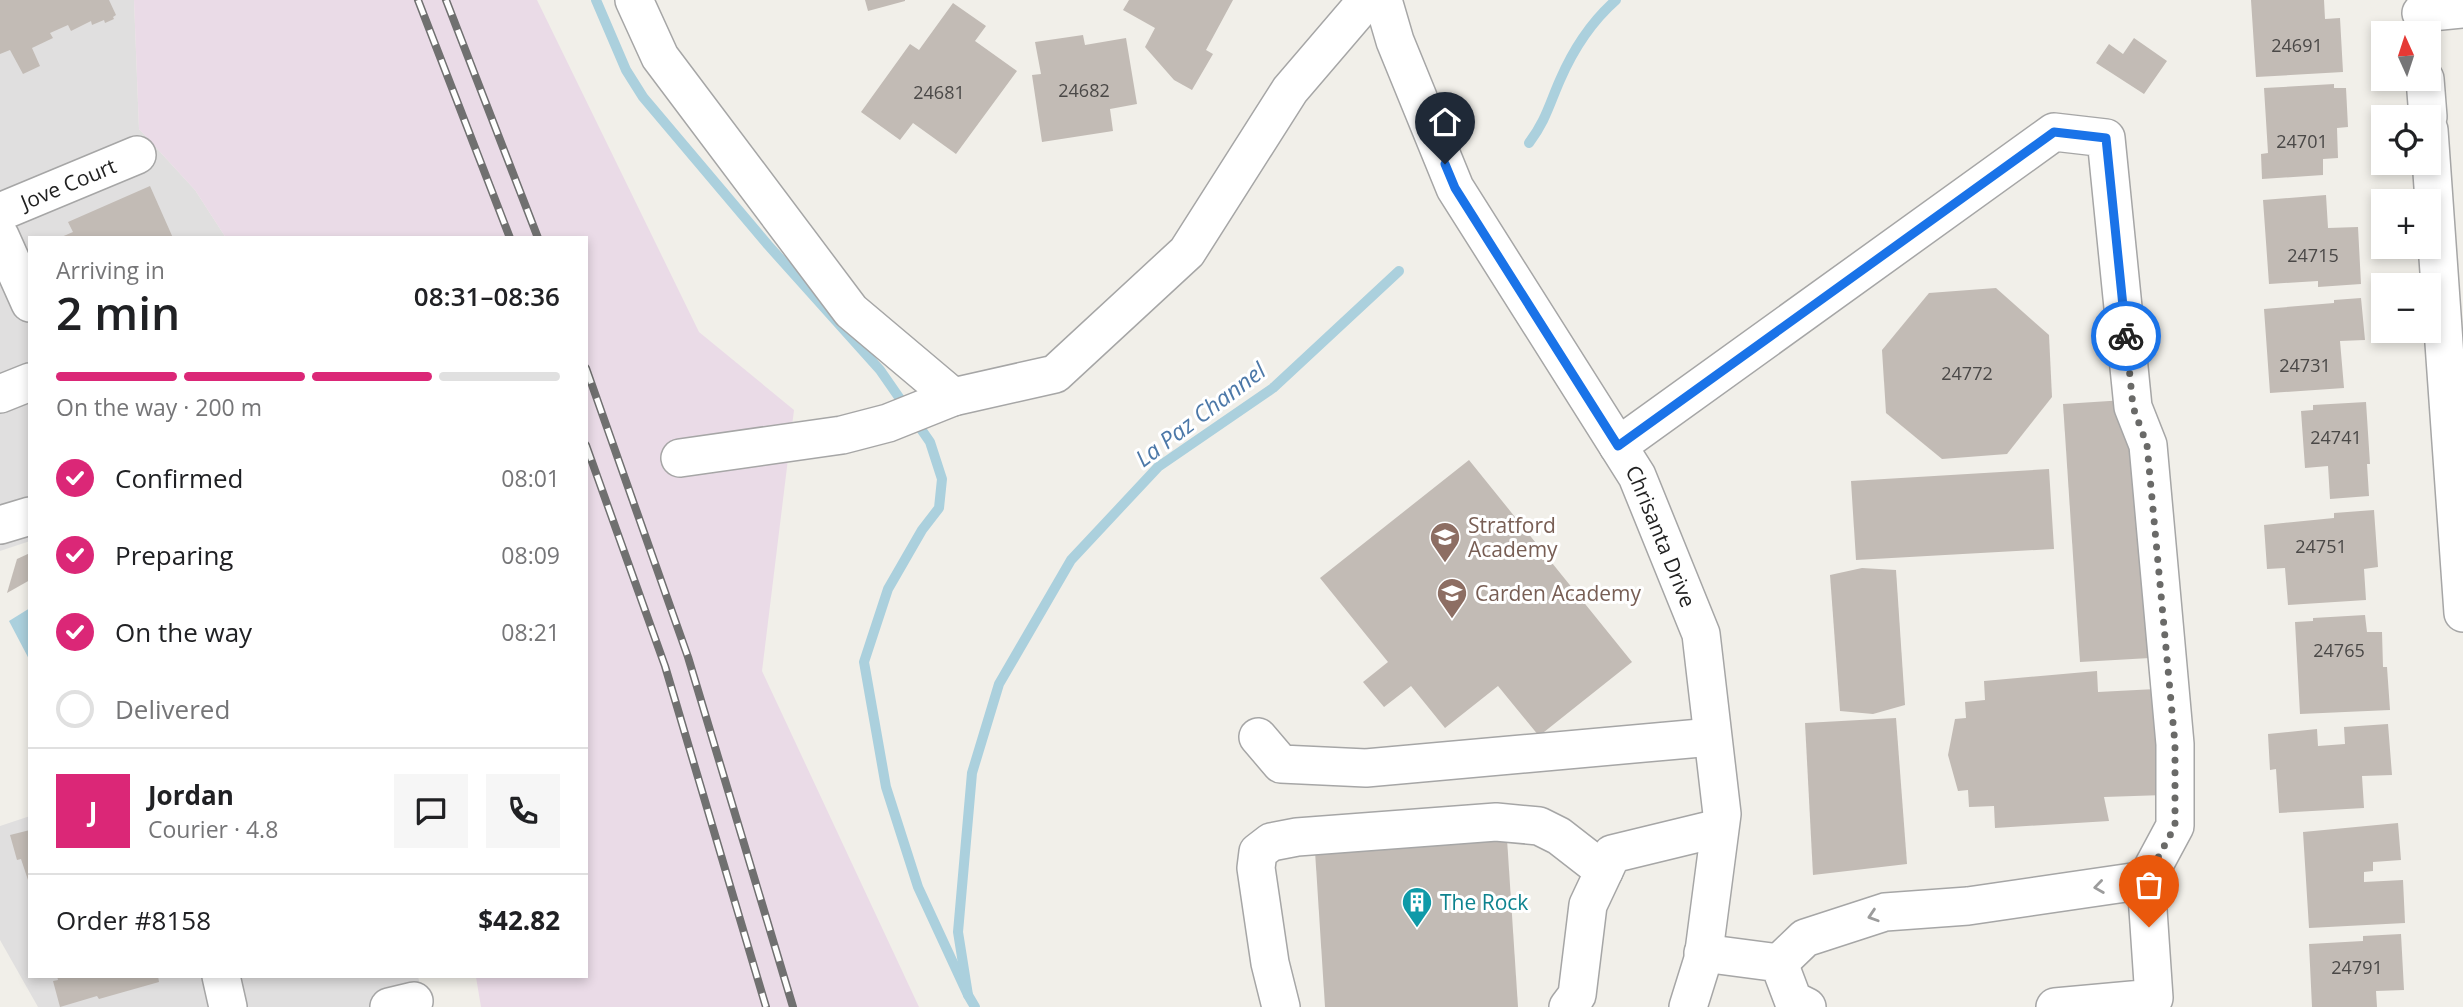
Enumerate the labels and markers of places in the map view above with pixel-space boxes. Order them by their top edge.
pin [1415,92,1475,164]
place label: Stratford Academy [1468,511,1558,563]
school or university icon: Stratford Academy [1428,520,1462,564]
school or university icon: Carden Academy [1435,576,1469,620]
place label: Carden Academy [1475,579,1642,607]
pin [2119,855,2179,927]
building icon: The Rock [1400,885,1434,929]
place label: The Rock [1440,888,1528,916]

